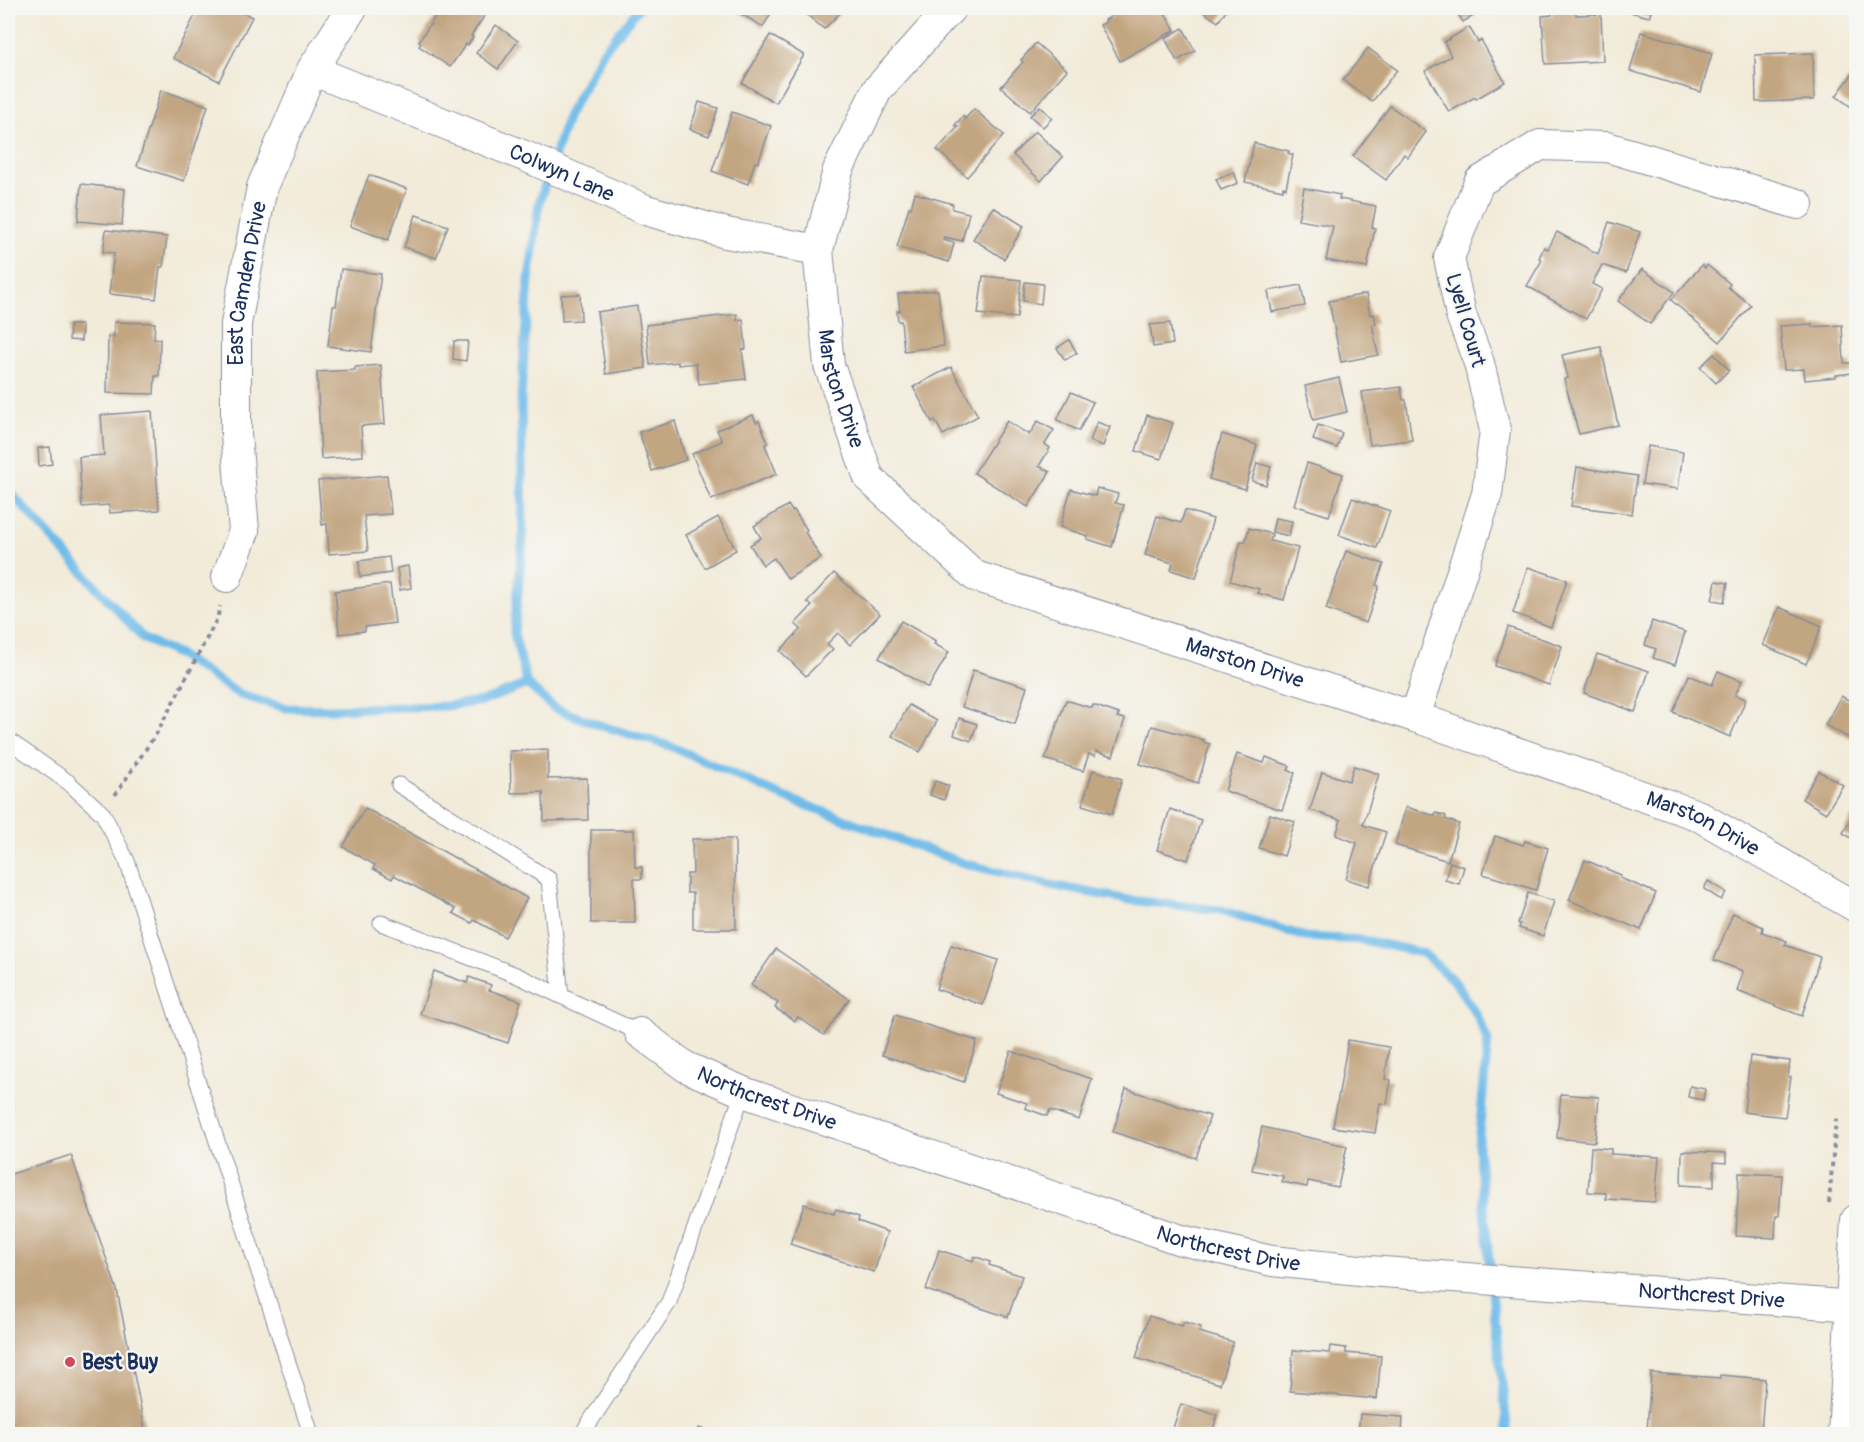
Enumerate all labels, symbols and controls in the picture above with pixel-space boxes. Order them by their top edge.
street label: Colwyn Lane [505,138,619,208]
street label: East Camden Drive [223,198,273,365]
street label: Lyell Court [1439,270,1492,371]
street label: Marston Drive [812,328,870,452]
street label: Marston Drive [1182,631,1308,695]
street label: Marston Drive [1643,785,1765,863]
street label: Northcrest Drive [693,1060,841,1137]
street label: Northcrest Drive [1153,1220,1302,1278]
street label: Northcrest Drive [1637,1277,1786,1315]
place label: Best Buy [82,1349,158,1376]
marker: Best Buy [63,1355,77,1369]

